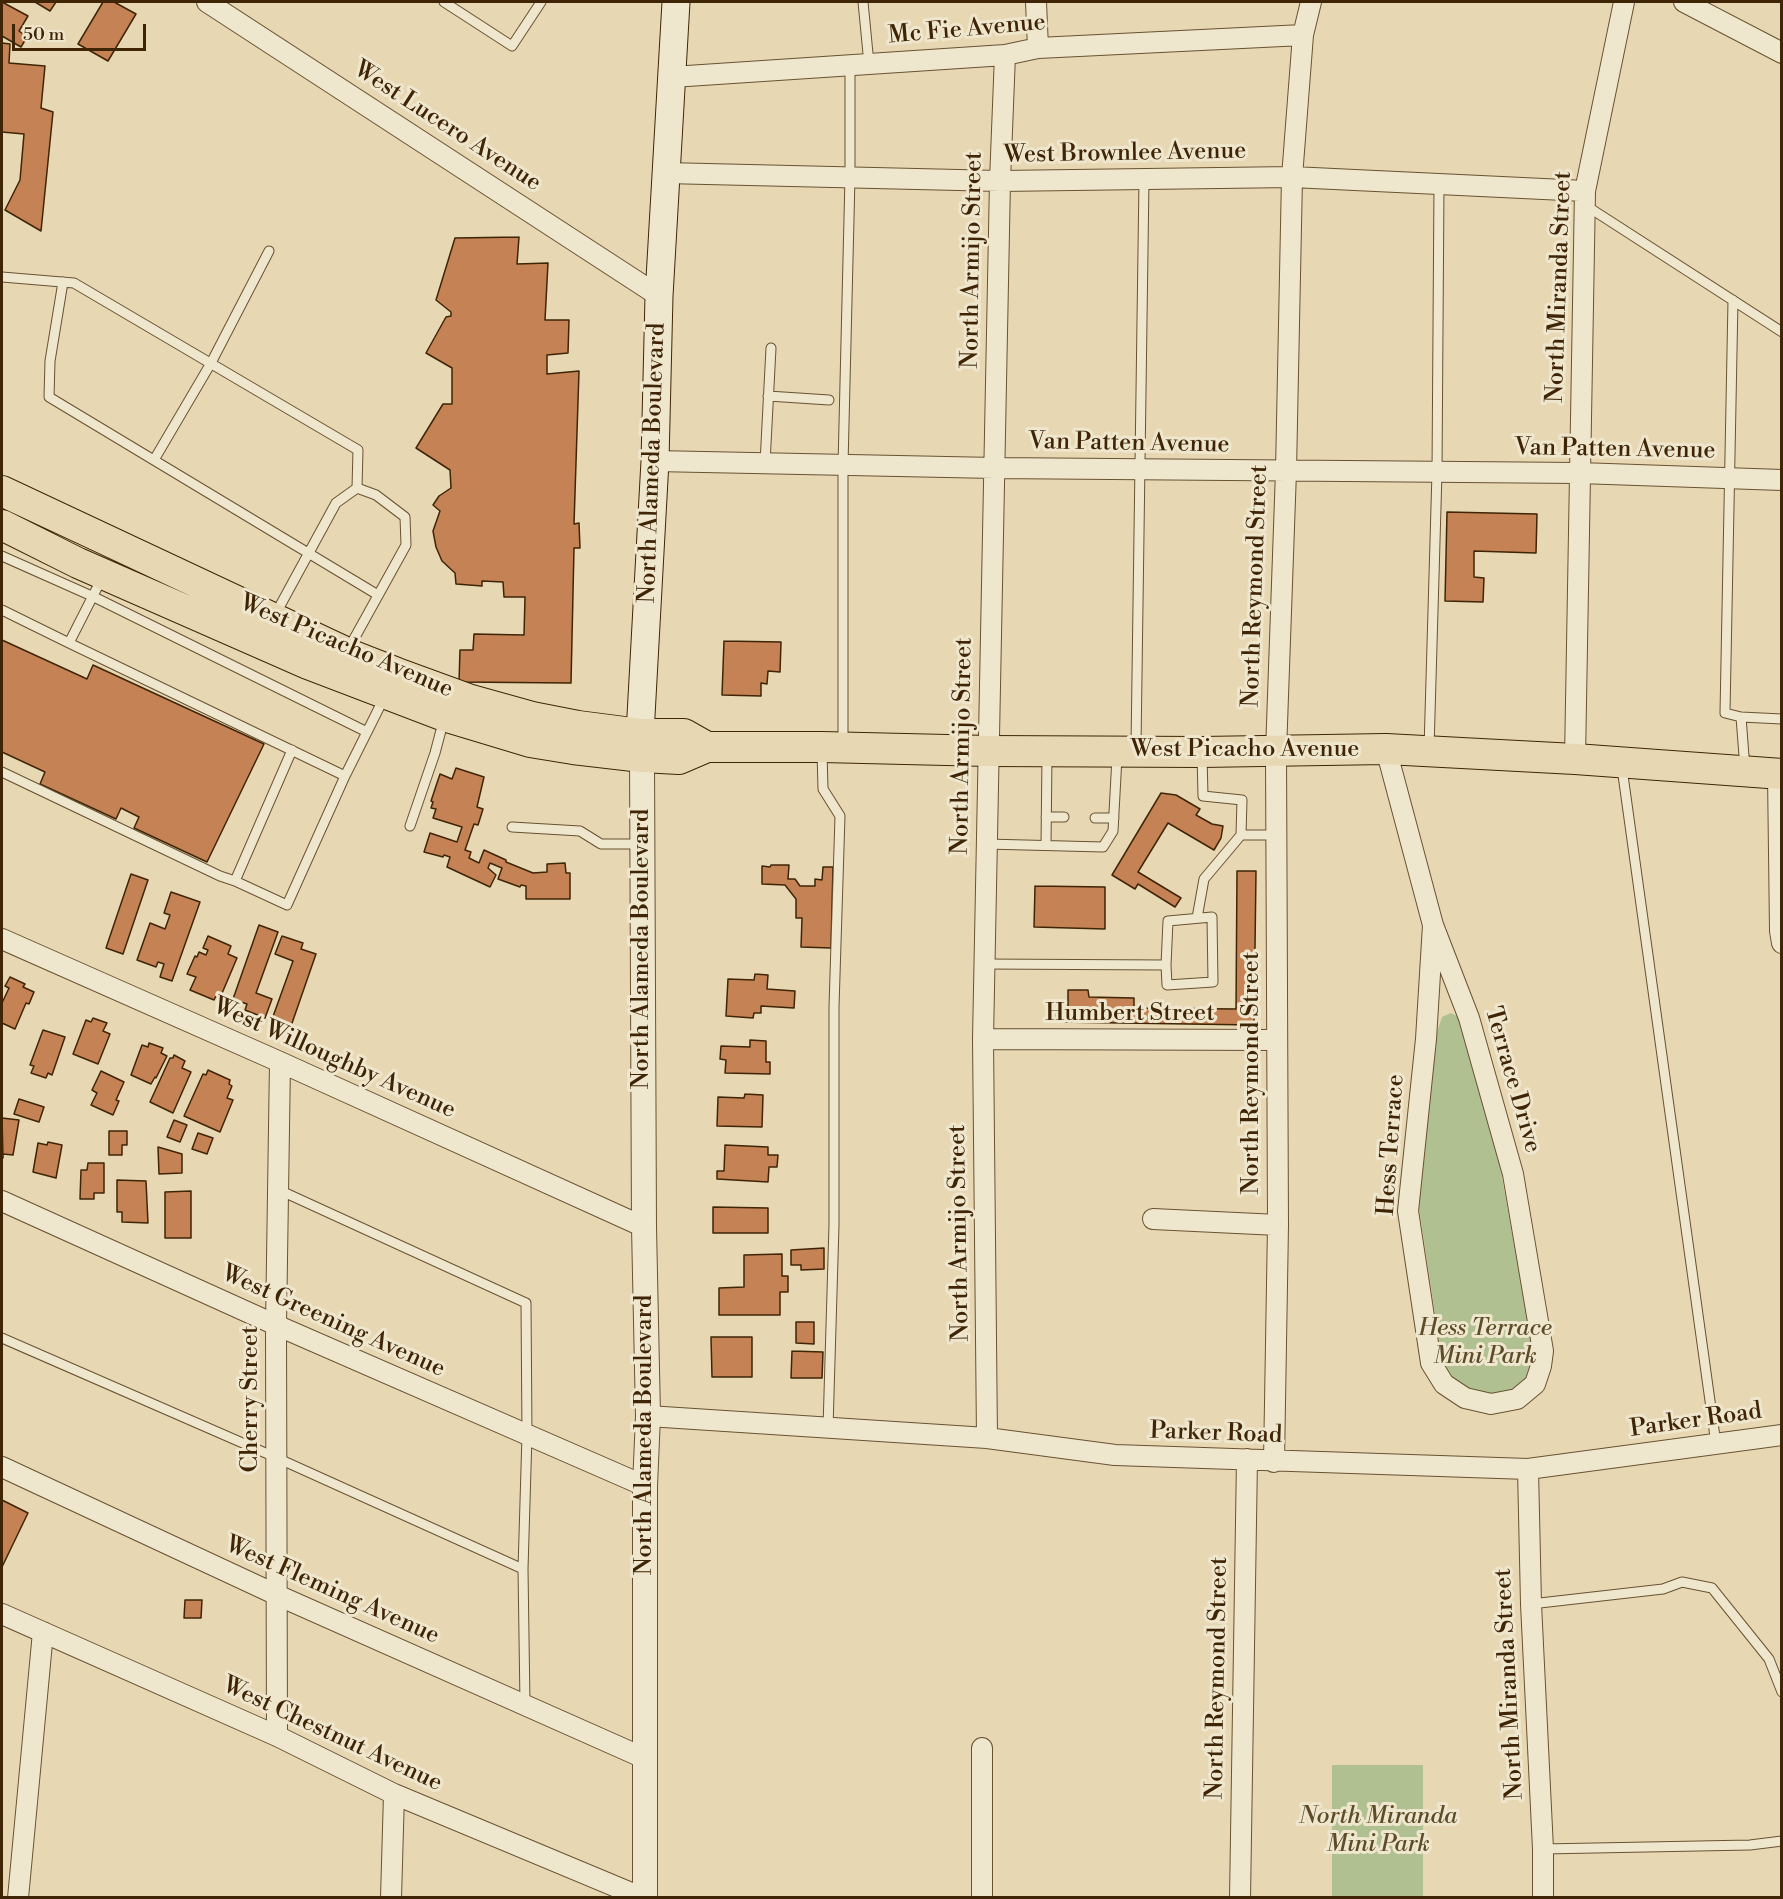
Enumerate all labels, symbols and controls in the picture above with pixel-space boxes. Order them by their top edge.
street label: Mc Fie Avenue [887,9,1047,51]
scale bar [15,12,148,50]
text: 50 m [23,23,64,46]
street label: West Lucero Avenue [348,56,546,198]
street label: West Brownlee Avenue [1003,137,1247,171]
street label: North Armijo Street [957,151,989,369]
street label: North Miranda Street [1542,171,1578,403]
street label: North Alameda Boulevard [634,322,672,604]
street label: Van Patten Avenue [1028,428,1230,460]
street label: Van Patten Avenue [1514,434,1716,466]
street label: North Reymond Street [1237,464,1275,708]
street label: West Picacho Avenue [235,589,457,705]
street label: North Armijo Street [947,637,979,855]
street label: West Picacho Avenue [1131,736,1359,764]
street label: North Alameda Boulevard [628,809,656,1089]
street label: North Reymond Street [1238,952,1266,1194]
street label: West Willoughby Avenue [208,992,460,1126]
street label: Humbert Street [1045,1000,1215,1028]
street label: Terrace Drive [1477,1004,1547,1156]
street label: Hess Terrace [1373,1073,1411,1217]
street label: North Armijo Street [944,1124,976,1342]
street label: West Greening Avenue [217,1260,449,1384]
street label: North Alameda Boulevard [631,1295,659,1575]
park label: Hess Terrace Mini Park [1418,1315,1552,1371]
street label: Cherry Street [237,1326,265,1472]
street label: Parker Road [1628,1397,1764,1445]
street label: Parker Road [1149,1417,1283,1451]
street label: West Fleming Avenue [221,1531,443,1651]
street label: North Reymond Street [1201,1556,1235,1800]
street label: North Miranda Street [1490,1567,1530,1801]
street label: West Chestnut Avenue [218,1671,446,1799]
park label: North Miranda Mini Park [1299,1803,1457,1859]

